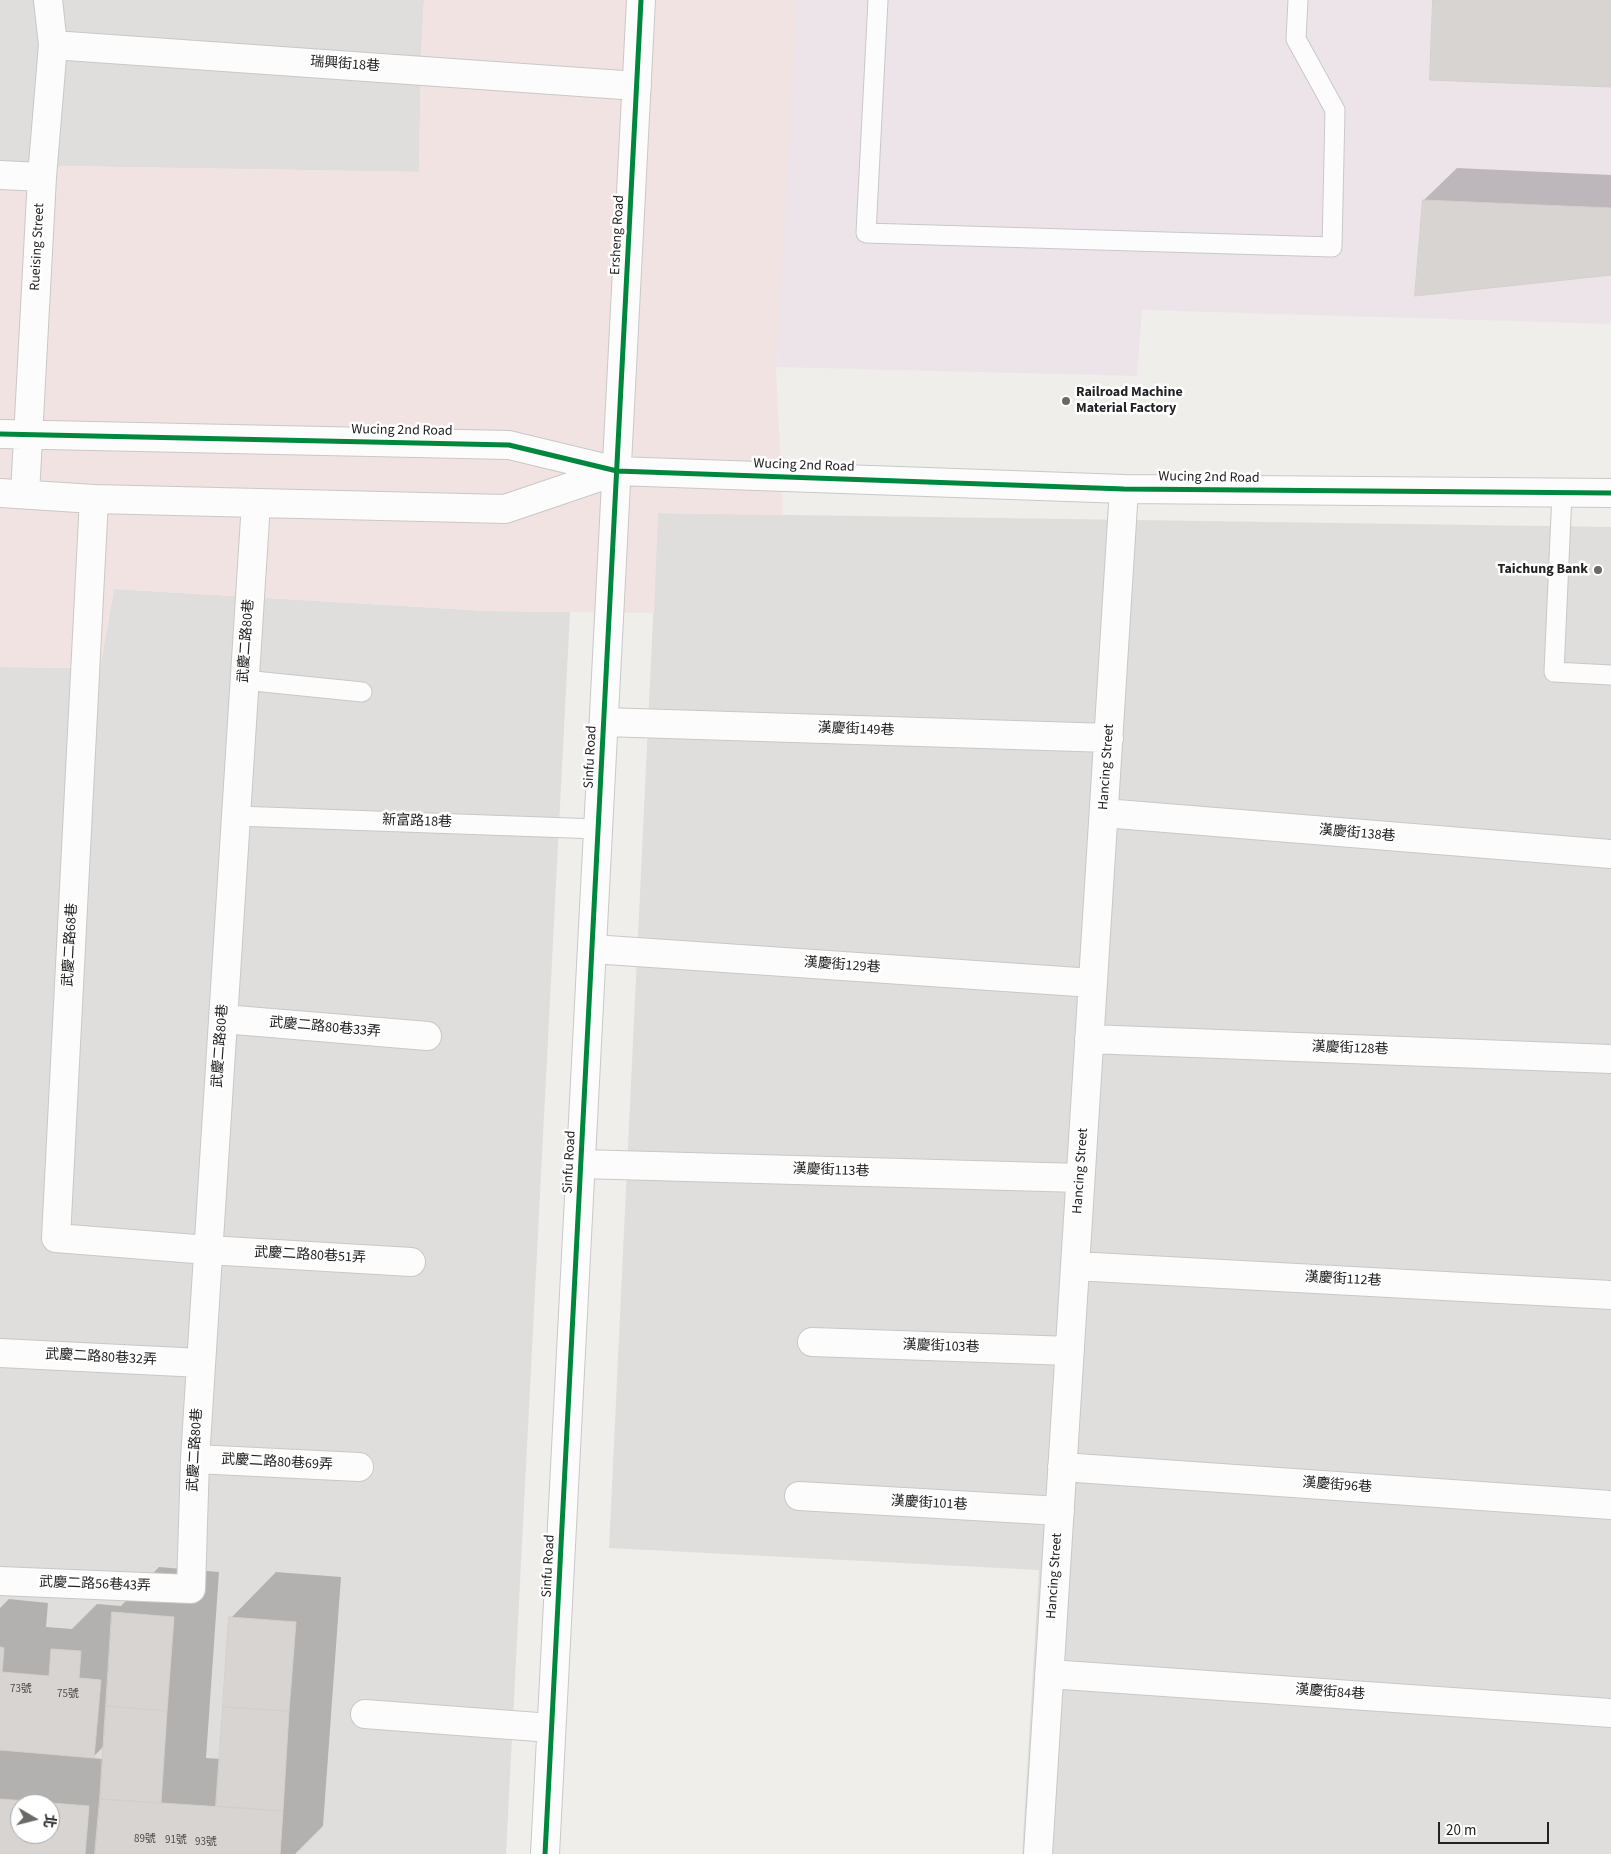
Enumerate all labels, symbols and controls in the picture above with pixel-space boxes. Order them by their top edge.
street label: 瑞興街18巷 [310,54,380,76]
street label: Ersheng Road [608,195,628,275]
street label: Rueising Street [27,203,49,291]
place label: Railroad Machine Material Factory [1076,385,1183,418]
marker: Railroad Machine Material Factory [1060,395,1072,407]
street label: Wucing 2nd Road [351,422,453,440]
street label: Wucing 2nd Road [753,456,855,476]
street label: Wucing 2nd Road [1158,469,1260,487]
place label: Taichung Bank [1498,562,1588,578]
marker: Taichung Bank [1592,564,1604,576]
street label: 武慶二路80巷 [236,599,258,683]
street label: 漢慶街149巷 [817,720,895,740]
street label: Hancing Street [1096,723,1118,811]
street label: Sinfu Road [581,725,601,789]
street label: 新富路18巷 [382,812,452,832]
street label: 漢慶街138巷 [1318,822,1396,846]
street label: 武慶二路68巷 [60,903,82,987]
street label: 漢慶街129巷 [803,955,881,977]
street label: 武慶二路80巷 [210,1004,232,1088]
street label: 武慶二路80巷33弄 [269,1015,381,1041]
street label: 漢慶街128巷 [1311,1039,1389,1059]
street label: Hancing Street [1070,1127,1092,1215]
street label: Sinfu Road [560,1130,580,1194]
street label: 漢慶街113巷 [792,1161,870,1181]
street label: 武慶二路80巷51弄 [254,1245,366,1267]
street label: 漢慶街112巷 [1304,1270,1382,1290]
street label: 漢慶街103巷 [902,1337,980,1357]
street label: 武慶二路80巷32弄 [45,1347,157,1369]
street label: 武慶二路80巷 [185,1408,207,1492]
street label: 武慶二路80巷69弄 [221,1452,333,1474]
street label: 漢慶街96巷 [1302,1475,1372,1497]
street label: 漢慶街101巷 [890,1494,968,1514]
street label: Hancing Street [1044,1532,1066,1620]
street label: Sinfu Road [539,1534,559,1598]
street label: 武慶二路56巷43弄 [39,1575,151,1595]
street label: 漢慶街84巷 [1295,1682,1365,1704]
house number: 73號 [10,1683,32,1697]
house number: 75號 [57,1688,79,1702]
north arrow [10,1794,60,1844]
scale bar [1441,1812,1552,1844]
text: 北 [38,1813,60,1829]
text: 20 m [1446,1820,1476,1841]
house number: 89號 [134,1833,156,1847]
house number: 91號 [165,1834,187,1848]
house number: 93號 [195,1836,217,1850]

